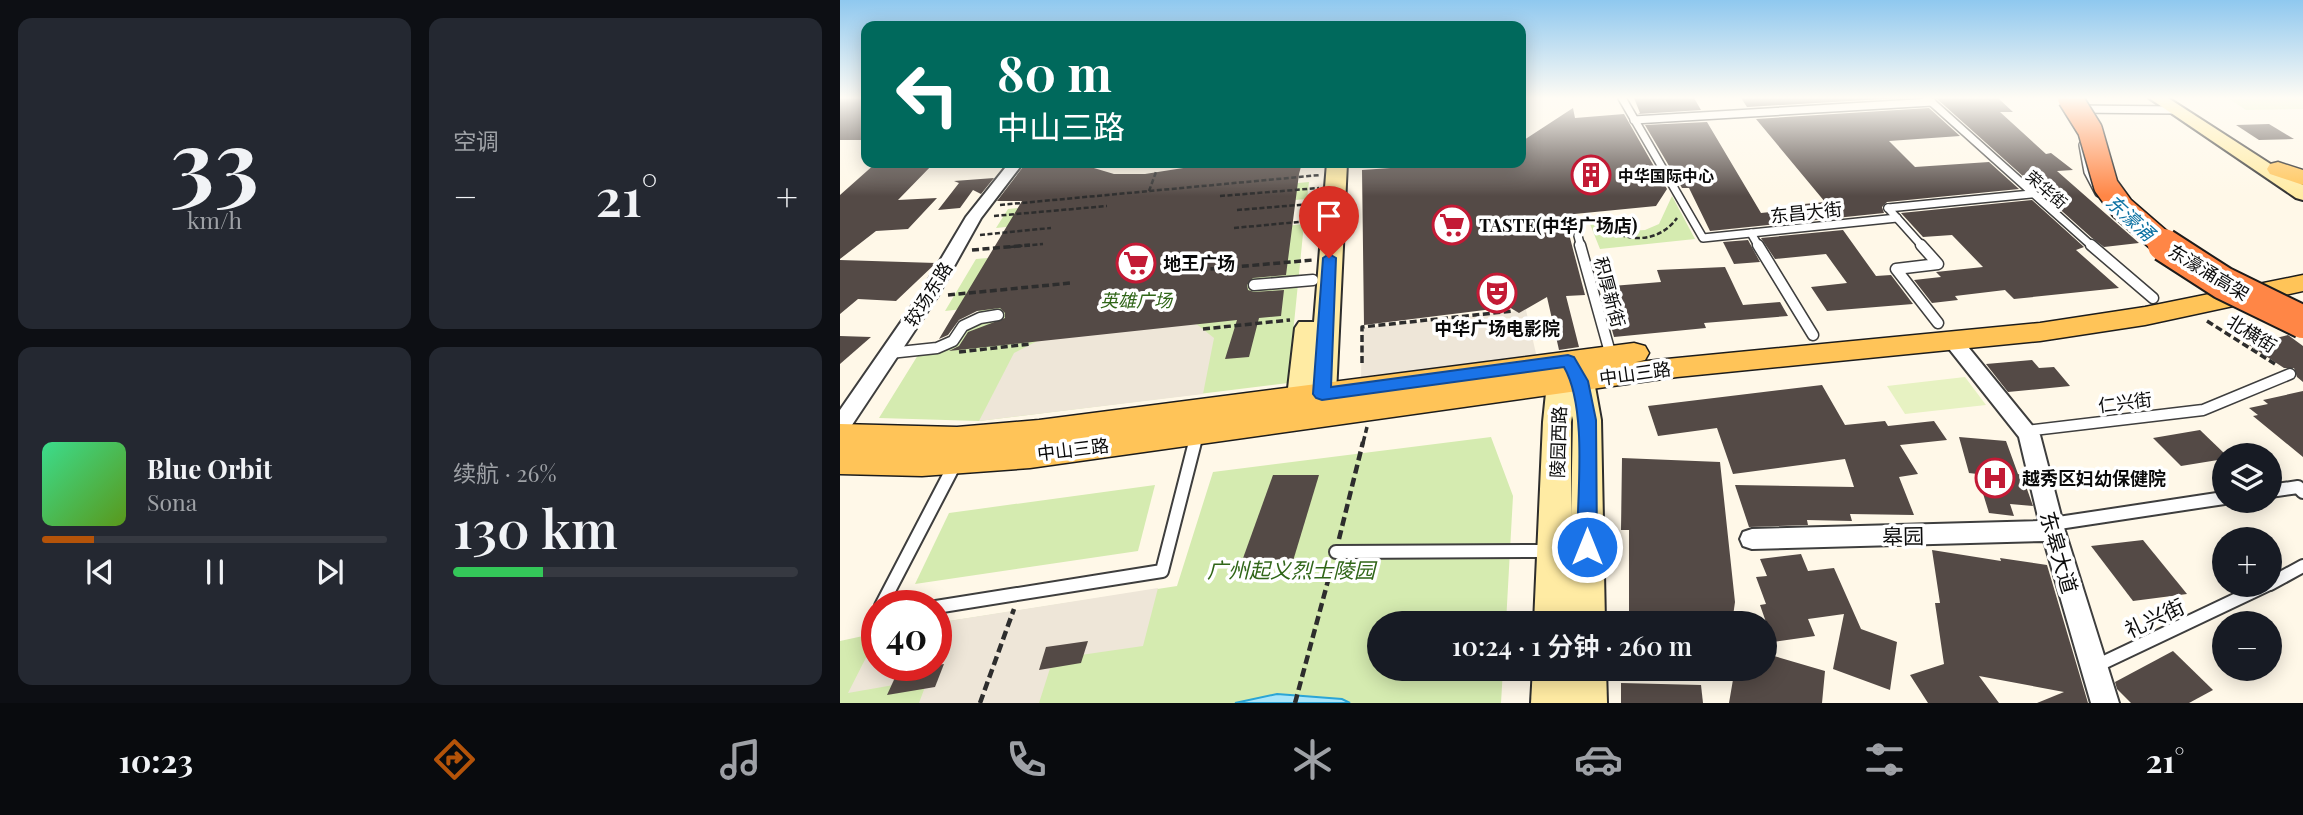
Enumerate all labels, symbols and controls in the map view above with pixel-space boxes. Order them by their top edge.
text: 80 m [997,39,1112,104]
icon: left [882,49,973,140]
text: 33 [170,98,259,219]
text: 中山三路 [997,104,1125,147]
text: 空调 [453,125,499,156]
building icon: 中华国际中心 [1570,154,1612,196]
text: 21° [595,161,658,230]
place label: 中华国际中心 [1618,165,1714,186]
street label: 荣华街 [2022,165,2072,213]
text: − [453,170,478,221]
text: + [776,170,798,221]
pin [1299,186,1359,258]
water label: 东濠涌 [2101,188,2162,247]
street label: 东昌大街 [1769,196,1843,228]
icon: arrive [1310,197,1348,235]
text: km/h [187,204,242,235]
supermarket icon: TASTE(中华广场店) [1431,204,1473,246]
place label: TASTE(中华广场店) [1479,213,1638,237]
street label: 东濠涌高架 [2164,239,2254,305]
supermarket icon: 地王广场 [1115,242,1157,284]
place label: 地王广场 [1163,251,1235,275]
street label: 积厚新街 [1589,254,1631,330]
street label: 较场东路 [899,257,957,331]
theatre icon: 中华广场电影院 [1476,272,1518,314]
park label: 英雄广场 [1100,288,1174,312]
street label: 北横街 [2223,309,2281,357]
place label: 中华广场电影院 [1434,316,1560,340]
street label: 中山三路 [1598,356,1672,390]
street label: 仁兴街 [2097,387,2153,417]
street label: 陵园西路 [1545,406,1571,478]
street label: 中山三路 [1036,433,1110,465]
map controls [2212,443,2282,681]
button: layers [2212,443,2282,513]
text: Blue Orbit [147,451,272,486]
text: 续航 · 26% [453,457,557,488]
hospital icon: 越秀区妇幼保健院 [1974,457,2016,499]
place label: 越秀区妇幼保健院 [2022,466,2166,490]
text: Sona [147,486,197,517]
text: 130 km [453,493,618,562]
street label: 东皋大道 [2035,508,2085,596]
position arrow [1550,510,1624,584]
street label: 皋园 [1882,521,1924,549]
button: + [2212,527,2282,597]
icon: previous [81,553,119,591]
icon: pause [196,553,234,591]
icon: next [311,553,349,591]
park label: 广州起义烈士陵园 [1207,555,1378,583]
speed limit sign: 40 [861,590,952,681]
street label: 礼兴街 [2120,591,2188,643]
button: − [2212,611,2282,681]
text: 10:24 · 1 分钟 · 260 m [1452,628,1692,663]
icon: directions [430,735,479,784]
icon: music [716,735,765,784]
icon: phone [1002,735,1051,784]
icon: climate [1288,735,1337,784]
icon: car [1574,735,1623,784]
icon: filters [1860,735,1909,784]
text: 10:23 [118,738,193,781]
text: 21° [2146,738,2184,781]

